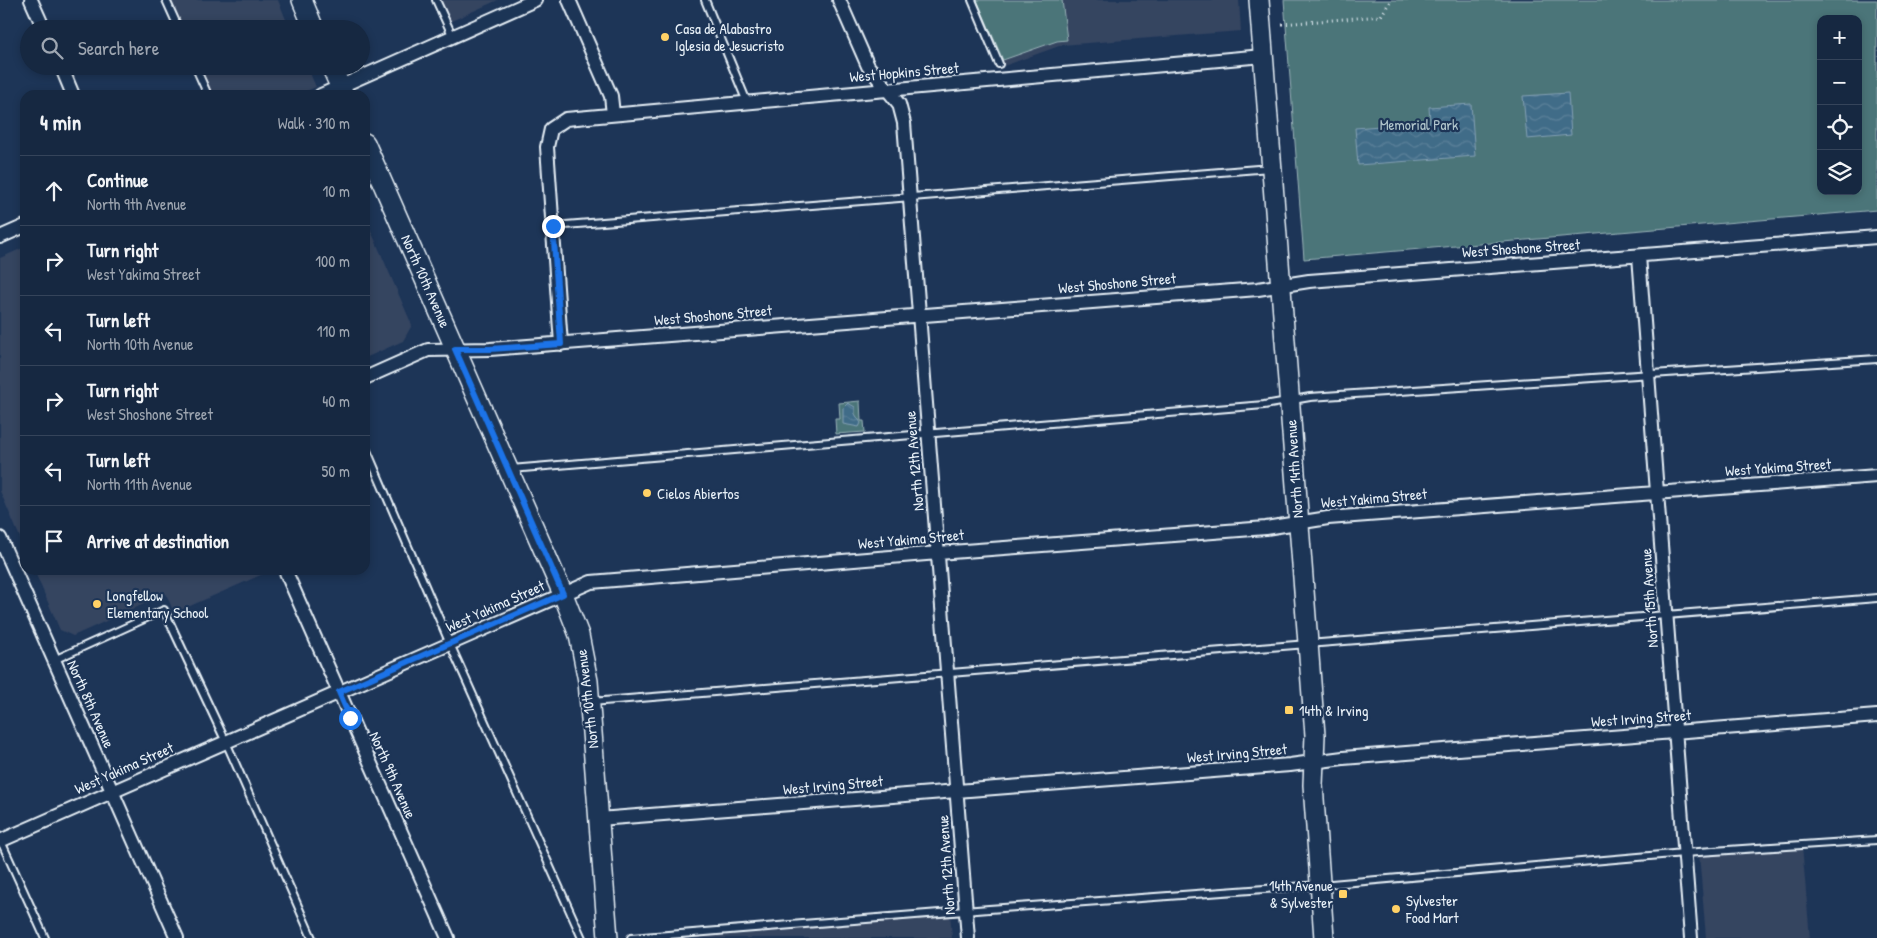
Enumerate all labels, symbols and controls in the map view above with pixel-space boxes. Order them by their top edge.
map controls [1817,15,1862,195]
button: + [1817,15,1862,60]
place label: Casa de Alabastro Iglesia de Jesucristo [675,18,784,56]
search box [20,20,370,75]
marker: Casa de Alabastro Iglesia de Jesucristo [659,31,671,43]
icon: search [38,34,66,62]
text: Search here [78,35,159,61]
street label: West Hopkins Street [848,57,960,87]
button: − [1817,60,1862,105]
button: locate [1817,105,1862,150]
text: 4 min [40,108,81,137]
text: Walk · 310 m [278,112,350,134]
park label: Memorial Park [1380,114,1458,135]
button: layers [1817,150,1862,195]
text: Continue [87,167,148,193]
icon: ahead [40,177,68,205]
text: 10 m [322,180,350,202]
text: North 9th Avenue [87,193,186,215]
route end [542,215,565,238]
street label: North 10th Avenue [396,231,456,331]
street label: West Shoshone Street [1461,233,1581,263]
text: Turn right [87,237,158,263]
icon: right [40,247,68,275]
text: 100 m [315,250,350,272]
text: West Yakima Street [87,263,200,285]
street label: West Shoshone Street [1057,267,1178,299]
street label: West Shoshone Street [653,299,774,331]
text: Turn left [87,307,150,333]
icon: left [40,317,68,345]
text: 110 m [317,320,350,342]
text: North 10th Avenue [87,333,193,355]
text: Turn right [87,377,158,403]
icon: right [40,387,68,415]
text: 40 m [322,390,350,412]
text: West Shoshone Street [87,403,213,425]
street label: North 12th Avenue [899,410,929,512]
street label: North 14th Avenue [1280,419,1308,519]
text: Turn left [87,447,150,473]
street label: West Yakima Street [1724,453,1833,481]
icon: left [40,457,68,485]
text: 50 m [322,460,350,482]
text: North 11th Avenue [87,473,192,495]
place label: Cielos Abiertos [657,483,740,504]
street label: West Yakima Street [1320,483,1429,513]
marker: Cielos Abiertos [641,487,653,499]
street label: West Yakima Street [857,524,966,554]
icon: arrive [40,527,68,555]
text: Arrive at destination [87,528,229,554]
street label: North 15th Avenue [1635,548,1663,648]
street label: West Yakima Street [442,574,549,637]
place label: Longfellow Elementary School [107,585,208,623]
marker: Longfellow Elementary School [91,598,103,610]
street label: North 10th Avenue [570,648,604,750]
street label: North 8th Avenue [62,657,120,751]
place label: 14th & Irving [1299,700,1369,721]
marker: 14th & Irving [1283,704,1295,716]
street label: West Irving Street [1590,704,1692,732]
route start [339,707,362,730]
street label: North 9th Avenue [364,728,422,822]
street label: West Yakima Street [71,736,178,799]
street label: West Irving Street [1186,738,1289,768]
street label: West Irving Street [782,770,885,800]
street label: North 12th Avenue [932,814,960,916]
place label: 14th Avenue & Sylvester [1269,875,1333,913]
marker: 14th Avenue & Sylvester [1337,888,1349,900]
place label: Sylvester Food Mart [1405,890,1460,928]
marker: Sylvester Food Mart [1390,903,1402,915]

